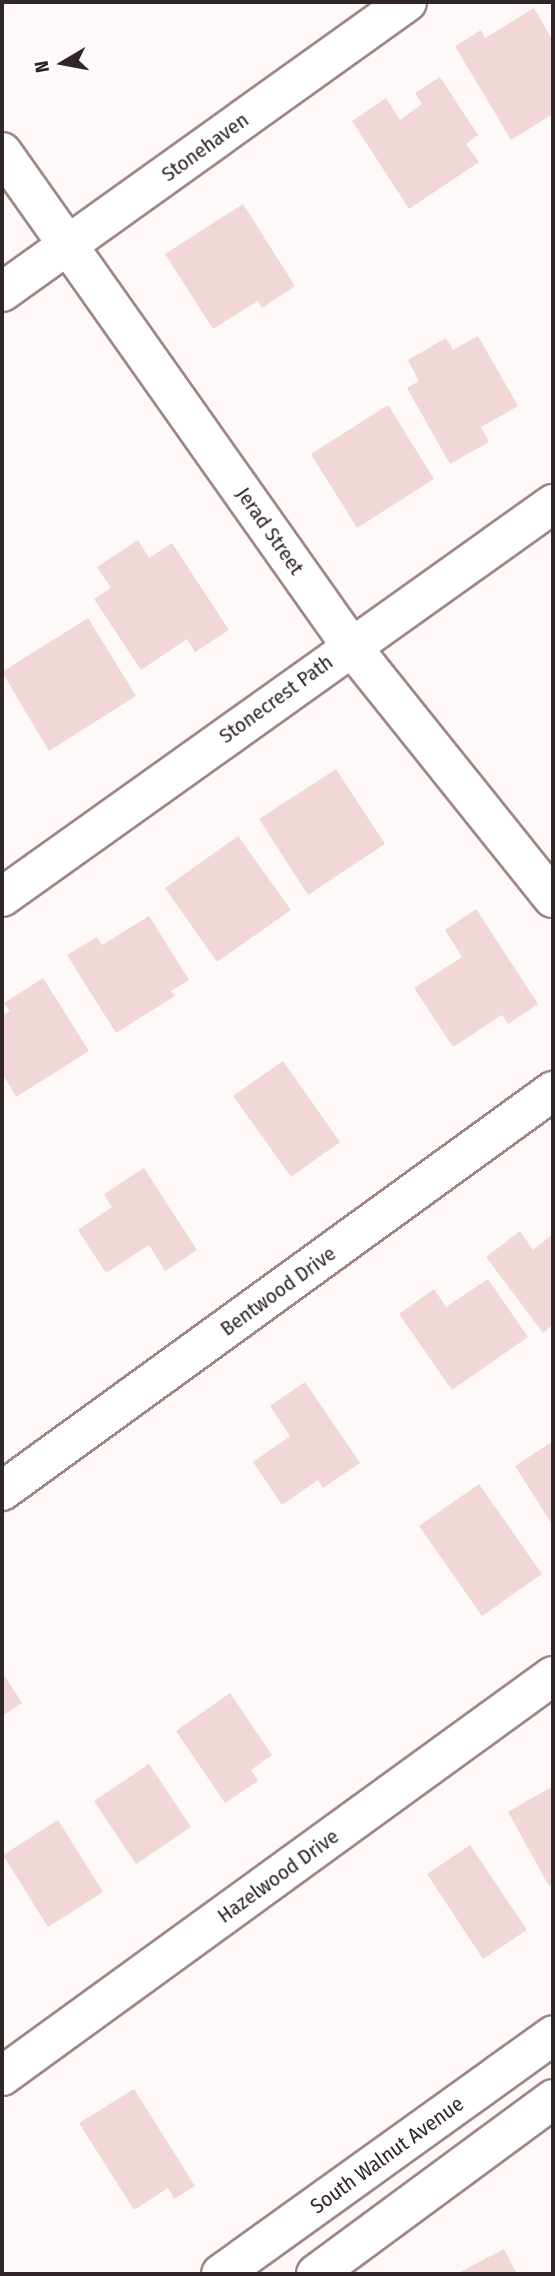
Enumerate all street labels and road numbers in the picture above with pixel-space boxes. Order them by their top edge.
street label: Stonehaven [157,107,253,187]
street label: Jerad Street [231,482,309,580]
street label: Stonecrest Path [214,649,338,749]
street label: Bentwood Drive [215,1241,341,1341]
street label: Hazelwood Drive [213,1824,343,1928]
street label: South Walnut Avenue [306,2091,468,2219]

